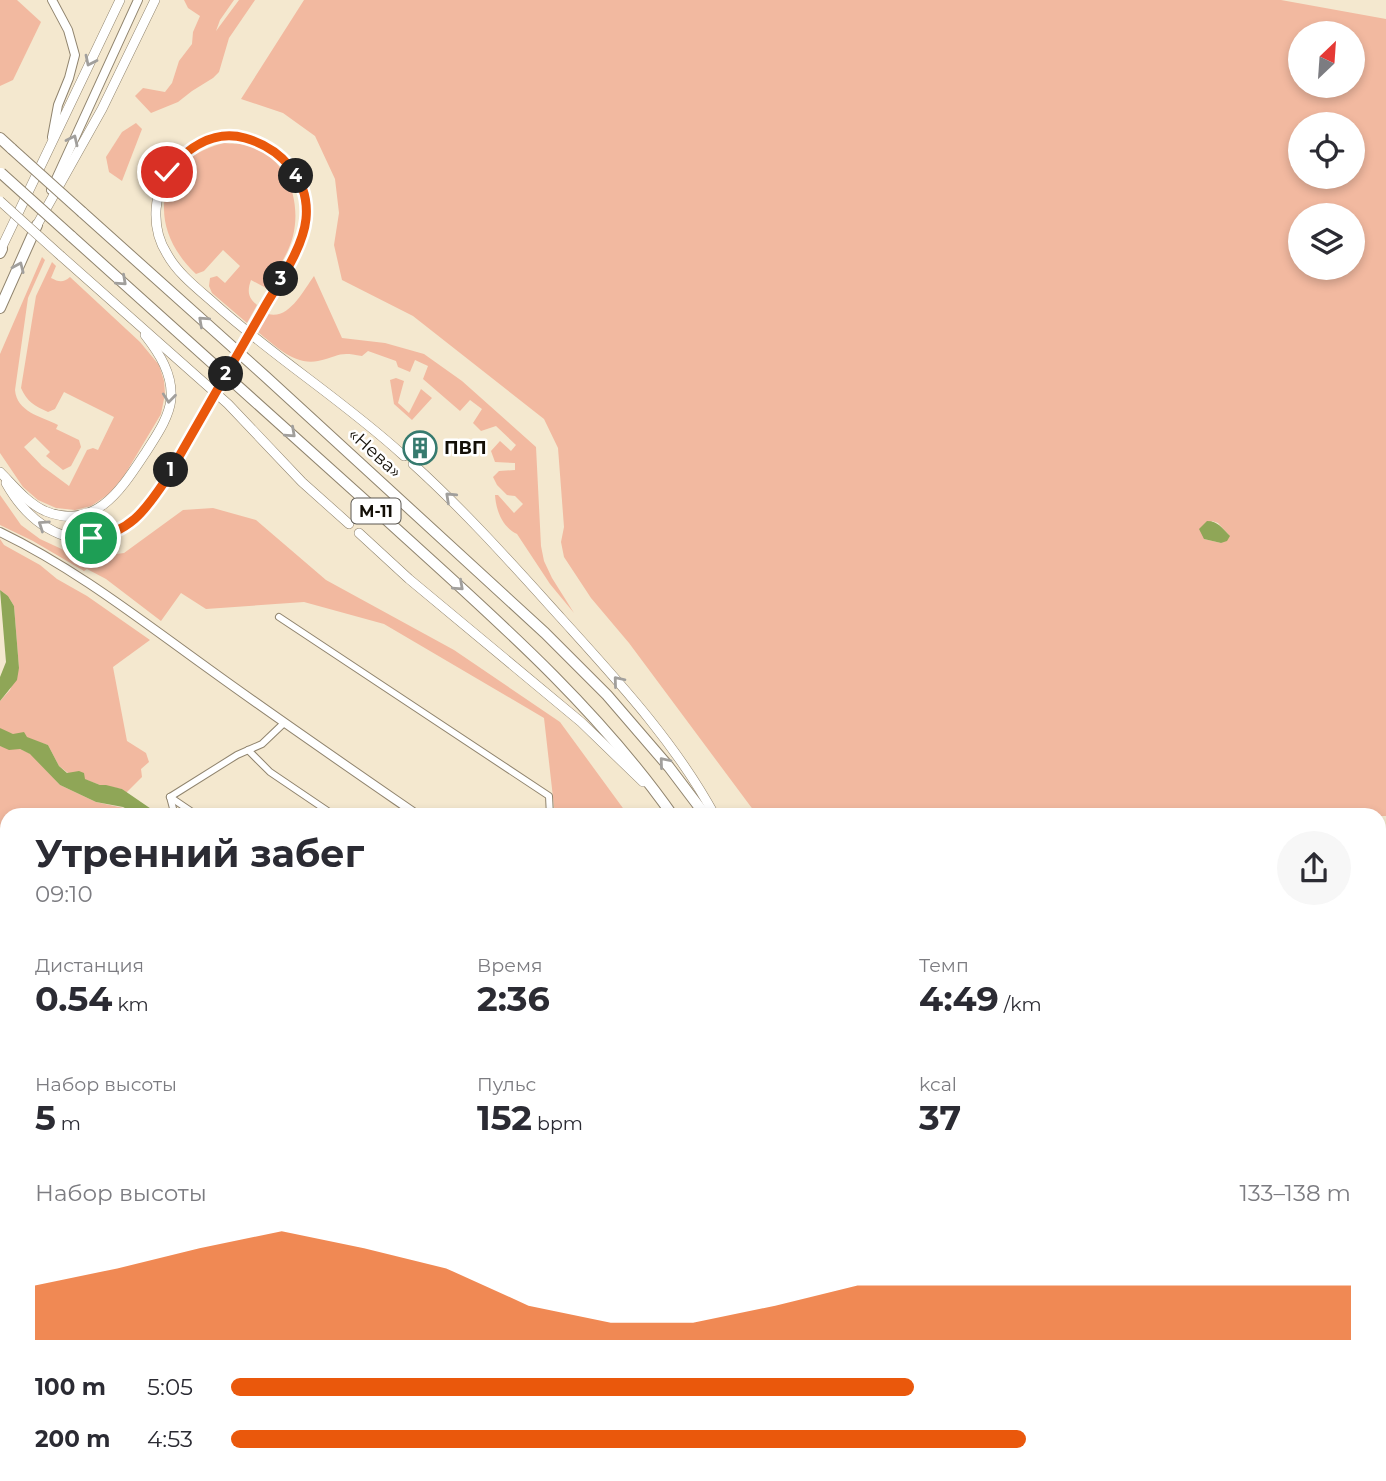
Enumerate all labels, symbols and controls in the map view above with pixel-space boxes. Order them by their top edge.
north arrow [1288,21,1365,98]
map controls [1288,21,1365,280]
one-way arrow [85,54,99,66]
button: locate [1288,112,1365,189]
one-way arrow [65,134,79,147]
pin [137,142,197,202]
icon: check [148,153,186,191]
pin: 4 [278,158,314,194]
text: 4 [289,164,302,187]
button: layers [1288,203,1365,280]
one-way arrow [11,261,25,274]
pin: 3 [264,262,298,296]
text: 3 [275,267,286,290]
one-way arrow [113,273,126,286]
one-way arrow [198,317,211,329]
pin: 2 [208,356,244,392]
text: 2 [220,362,231,385]
one-way arrow [162,392,177,404]
street label: «Нева» [344,423,406,483]
one-way arrow [283,425,296,437]
building icon: ПВП [401,429,439,467]
place label: ПВП [444,437,487,459]
pin: 1 [154,452,188,488]
text: 1 [167,458,174,481]
one-way arrow [445,493,458,506]
road number: М-11 [352,498,400,524]
pin [61,508,121,568]
icon: arrive [72,519,110,557]
one-way arrow [38,521,51,533]
one-way arrow [451,578,464,590]
one-way arrow [613,676,626,689]
one-way arrow [660,757,672,770]
text: Утренний забег [35,830,364,877]
button: share [1277,831,1351,905]
text: 09:10 [35,880,93,908]
text: Дистанция [35,954,144,977]
text: Время [477,954,543,977]
text: Темп [919,954,969,977]
text: 0.54 [35,977,112,1020]
text: 2:36 [477,977,550,1020]
text: 4:49 [919,977,999,1020]
text: km [112,993,149,1016]
text: /km [999,993,1042,1016]
text: Набор высоты [35,1073,177,1096]
text: Пульс [477,1073,536,1096]
text: kcal [919,1073,957,1096]
text: 5 [35,1096,56,1139]
text: 152 [477,1096,532,1139]
text: 37 [919,1096,961,1139]
text: m [56,1112,81,1135]
text: bpm [532,1112,583,1135]
text: Набор высоты [35,1179,207,1207]
text: 133–138 m [1239,1179,1351,1207]
text: 100 m [35,1373,106,1401]
text: 5:05 [147,1373,193,1401]
text: 200 m [35,1425,110,1453]
text: 4:53 [147,1425,193,1453]

